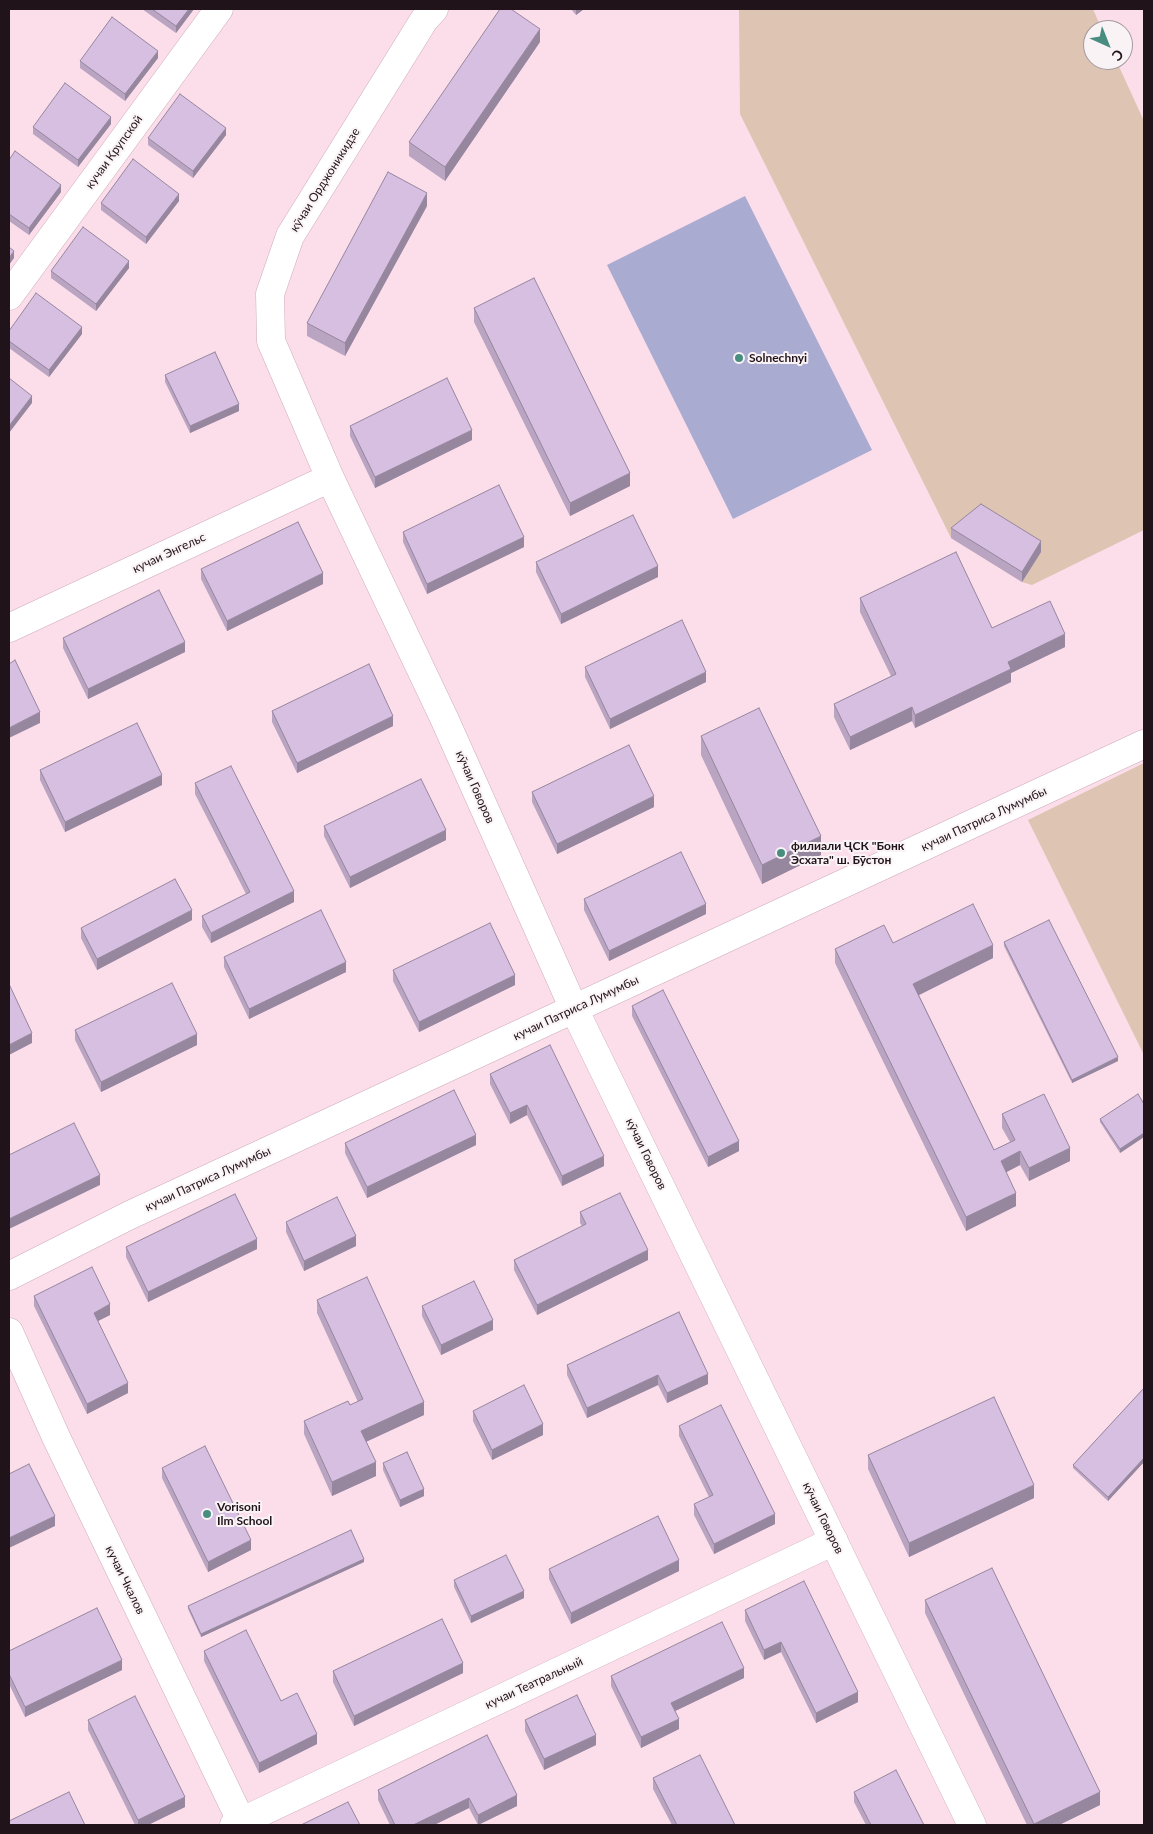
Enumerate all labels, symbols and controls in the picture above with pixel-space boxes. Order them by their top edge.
north arrow [1083,20,1133,70]
text: С [1109,46,1127,65]
street label: кучаи Крупской [82,112,146,192]
street label: кӯчаи Орджоникидзе [287,125,363,235]
place label: Solnechnyi [749,351,807,365]
marker: Solnechnyi [733,352,745,364]
street label: кучаи Энгельс [130,530,208,576]
street label: кӯчаи Говоров [453,748,497,826]
street label: кучаи Патриса Лумумбы [919,784,1049,854]
place label: филиали ҶСК "Бонк Эсхата" ш. Бӯстон [791,839,904,867]
marker: филиали ҶСК "Бонк Эсхата" ш. Бӯстон [775,847,787,859]
street label: кучаи Патриса Лумумбы [511,973,641,1043]
street label: кӯчаи Говоров [622,1116,670,1192]
street label: кучаи Патриса Лумумбы [143,1144,273,1214]
street label: кӯчаи Говоров [799,1480,847,1556]
place label: Vorisoni Ilm School [217,1500,272,1528]
marker: Vorisoni Ilm School [201,1508,213,1520]
street label: кучаи Чкалов [102,1543,148,1617]
street label: кучаи Театральный [483,1654,585,1712]

